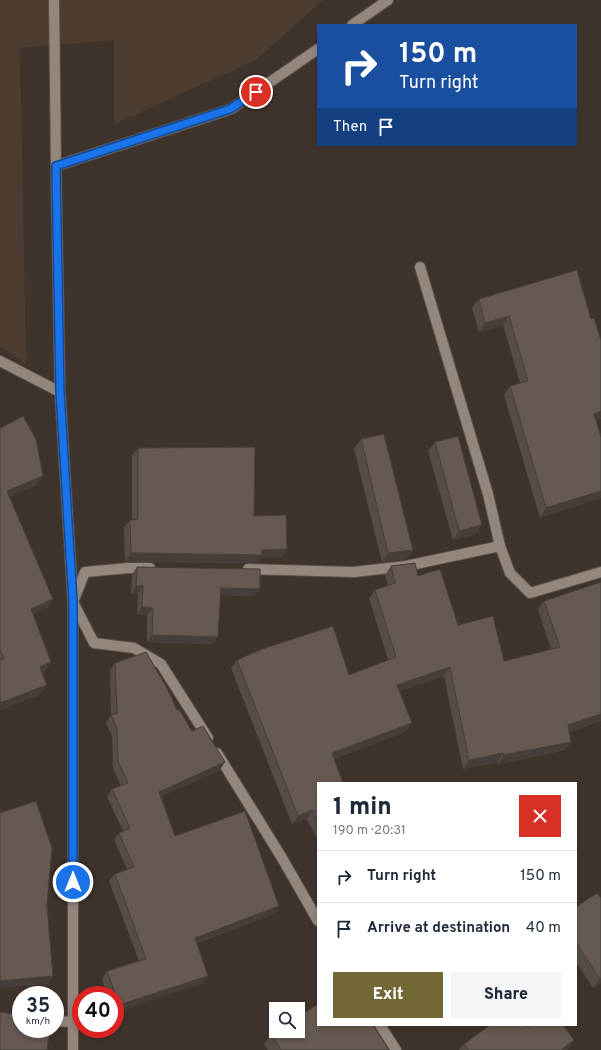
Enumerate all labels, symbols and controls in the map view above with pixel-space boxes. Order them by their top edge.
text: 150 m [399,37,477,73]
icon: right [333,40,385,92]
text: Turn right [399,72,479,95]
pin [239,75,273,109]
icon: arrive [245,81,267,103]
icon: arrive [375,116,397,138]
text: Then [333,118,367,137]
text: 1 min [333,793,392,823]
button: close [519,795,561,837]
text: 190 m · 20:31 [333,823,406,839]
position arrow [52,861,94,903]
icon: right [333,866,355,888]
text: Turn right [367,867,436,886]
text: 150 m [520,867,561,886]
icon: arrive [333,918,355,940]
text: Arrive at destination [367,919,510,938]
text: 40 m [526,919,561,938]
button: Exit [333,972,443,1018]
button: Share [451,972,561,1018]
speed limit sign: 40 [72,986,124,1038]
text: 35 [26,994,50,1020]
map controls [269,1002,305,1038]
button: search [269,1002,305,1038]
text: km/h [26,1015,50,1028]

